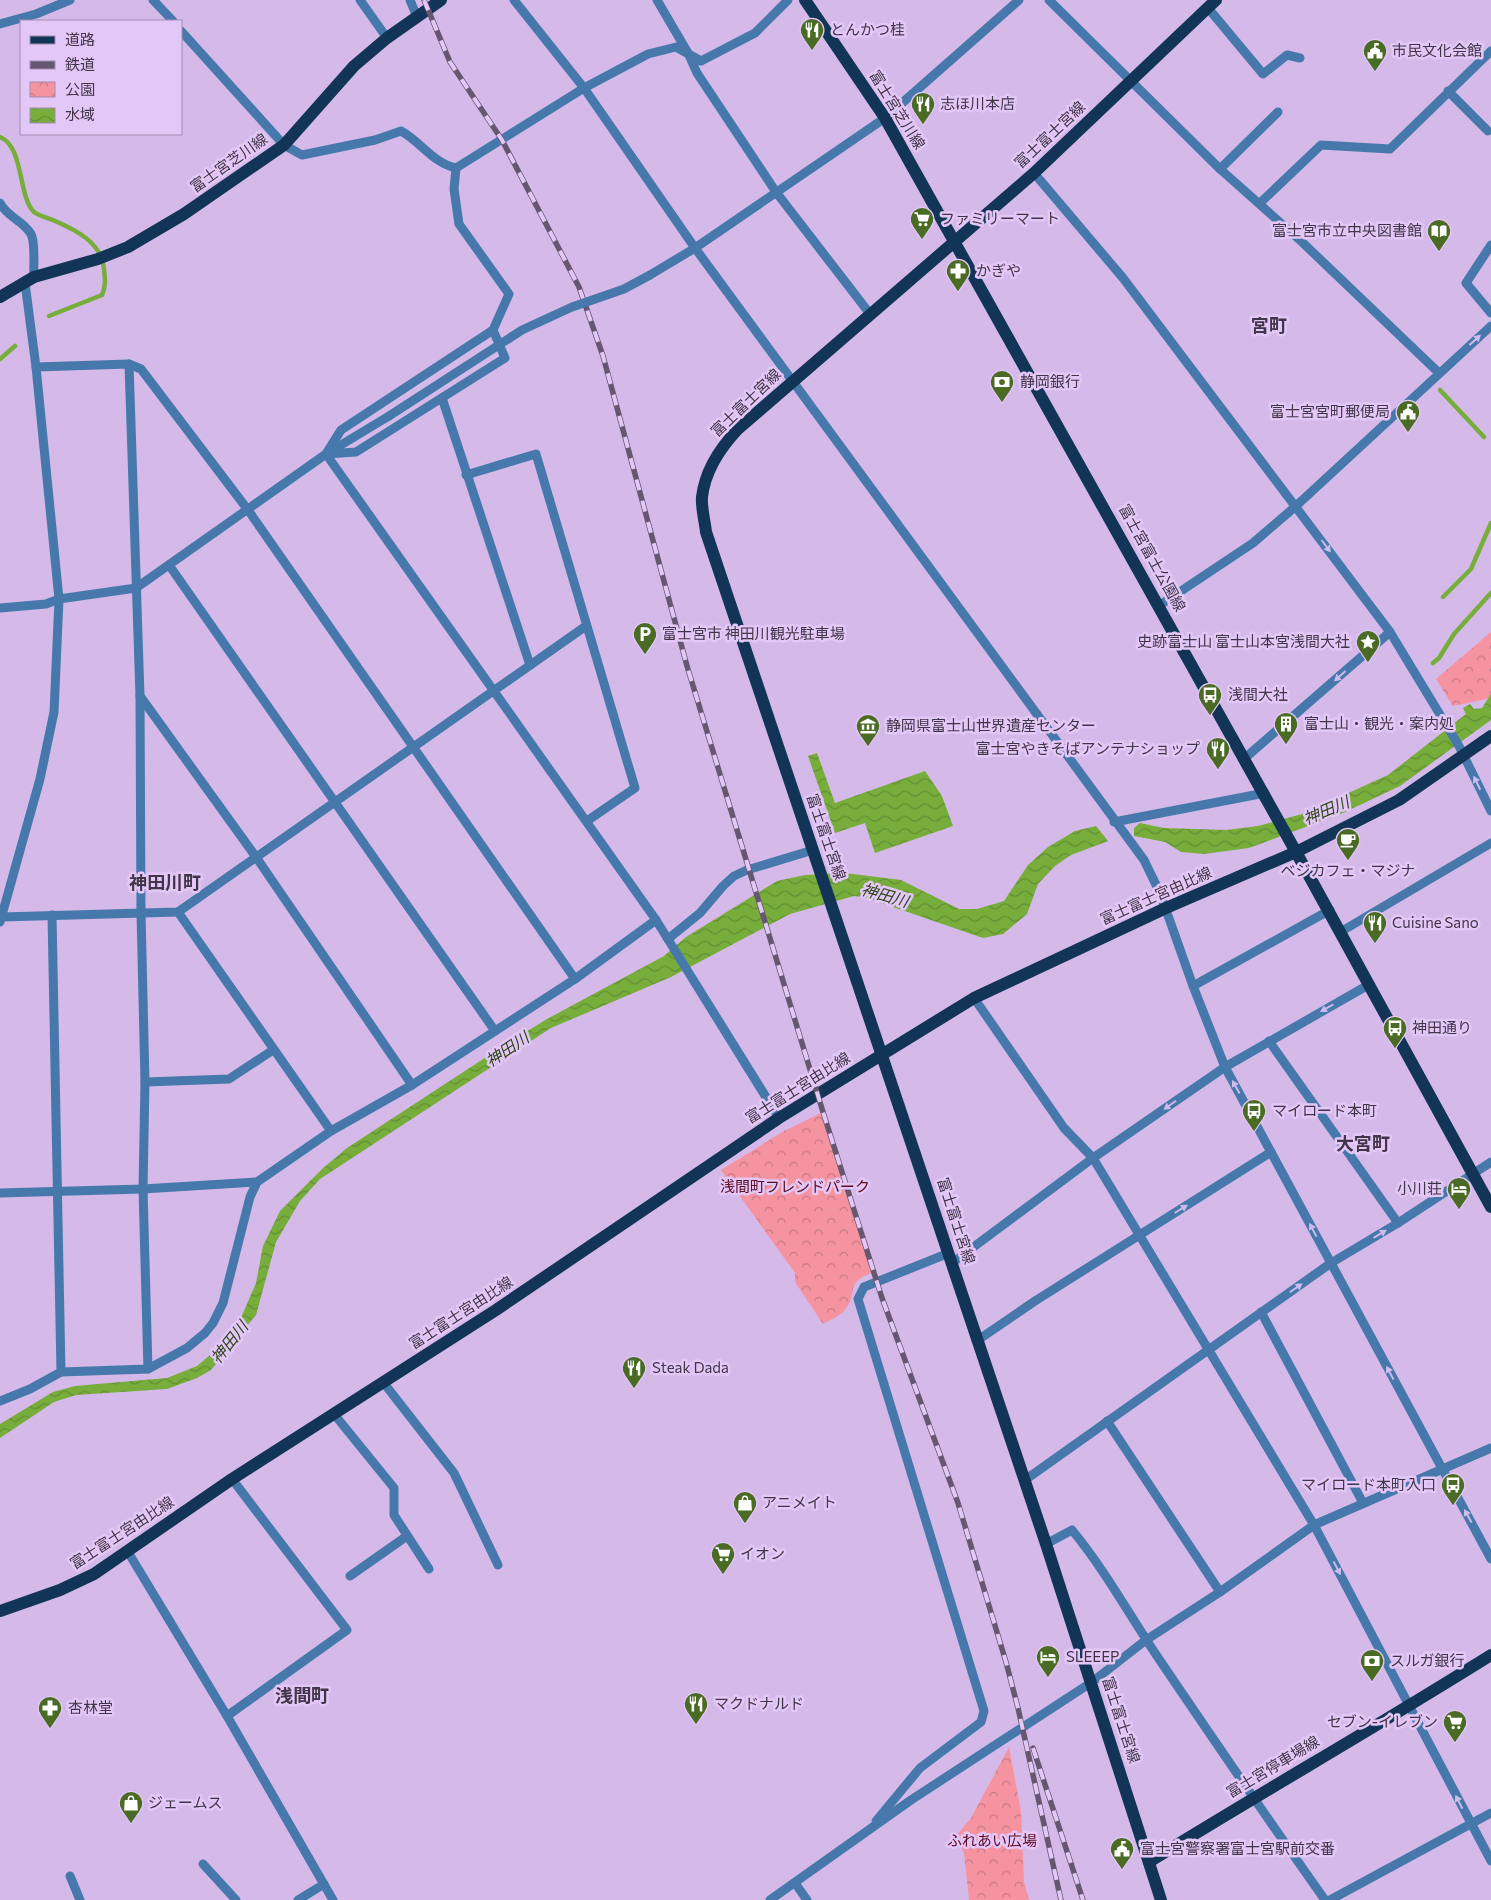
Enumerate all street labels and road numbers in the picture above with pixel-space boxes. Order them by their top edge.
street label: 富士宮芝川線 [866,67,929,152]
street label: 富士富士宮線 [1010,97,1088,172]
street label: 富士宮芝川線 [186,129,270,195]
street label: 富士富士宮線 [707,365,784,440]
street label: 富士宮富士公園線 [1116,501,1190,614]
street label: 富士富士宮線 [804,791,850,882]
street label: 富士富士宮由比線 [1097,862,1214,928]
street label: 富士富士宮由比線 [742,1048,853,1127]
street label: 富士富士宮線 [934,1175,979,1266]
street label: 富士富士宮由比線 [405,1272,516,1352]
street label: 富士富士宮由比線 [66,1492,177,1572]
street label: 富士富士宮線 [1099,1674,1144,1765]
street label: 富士宮停車場線 [1223,1731,1322,1801]

